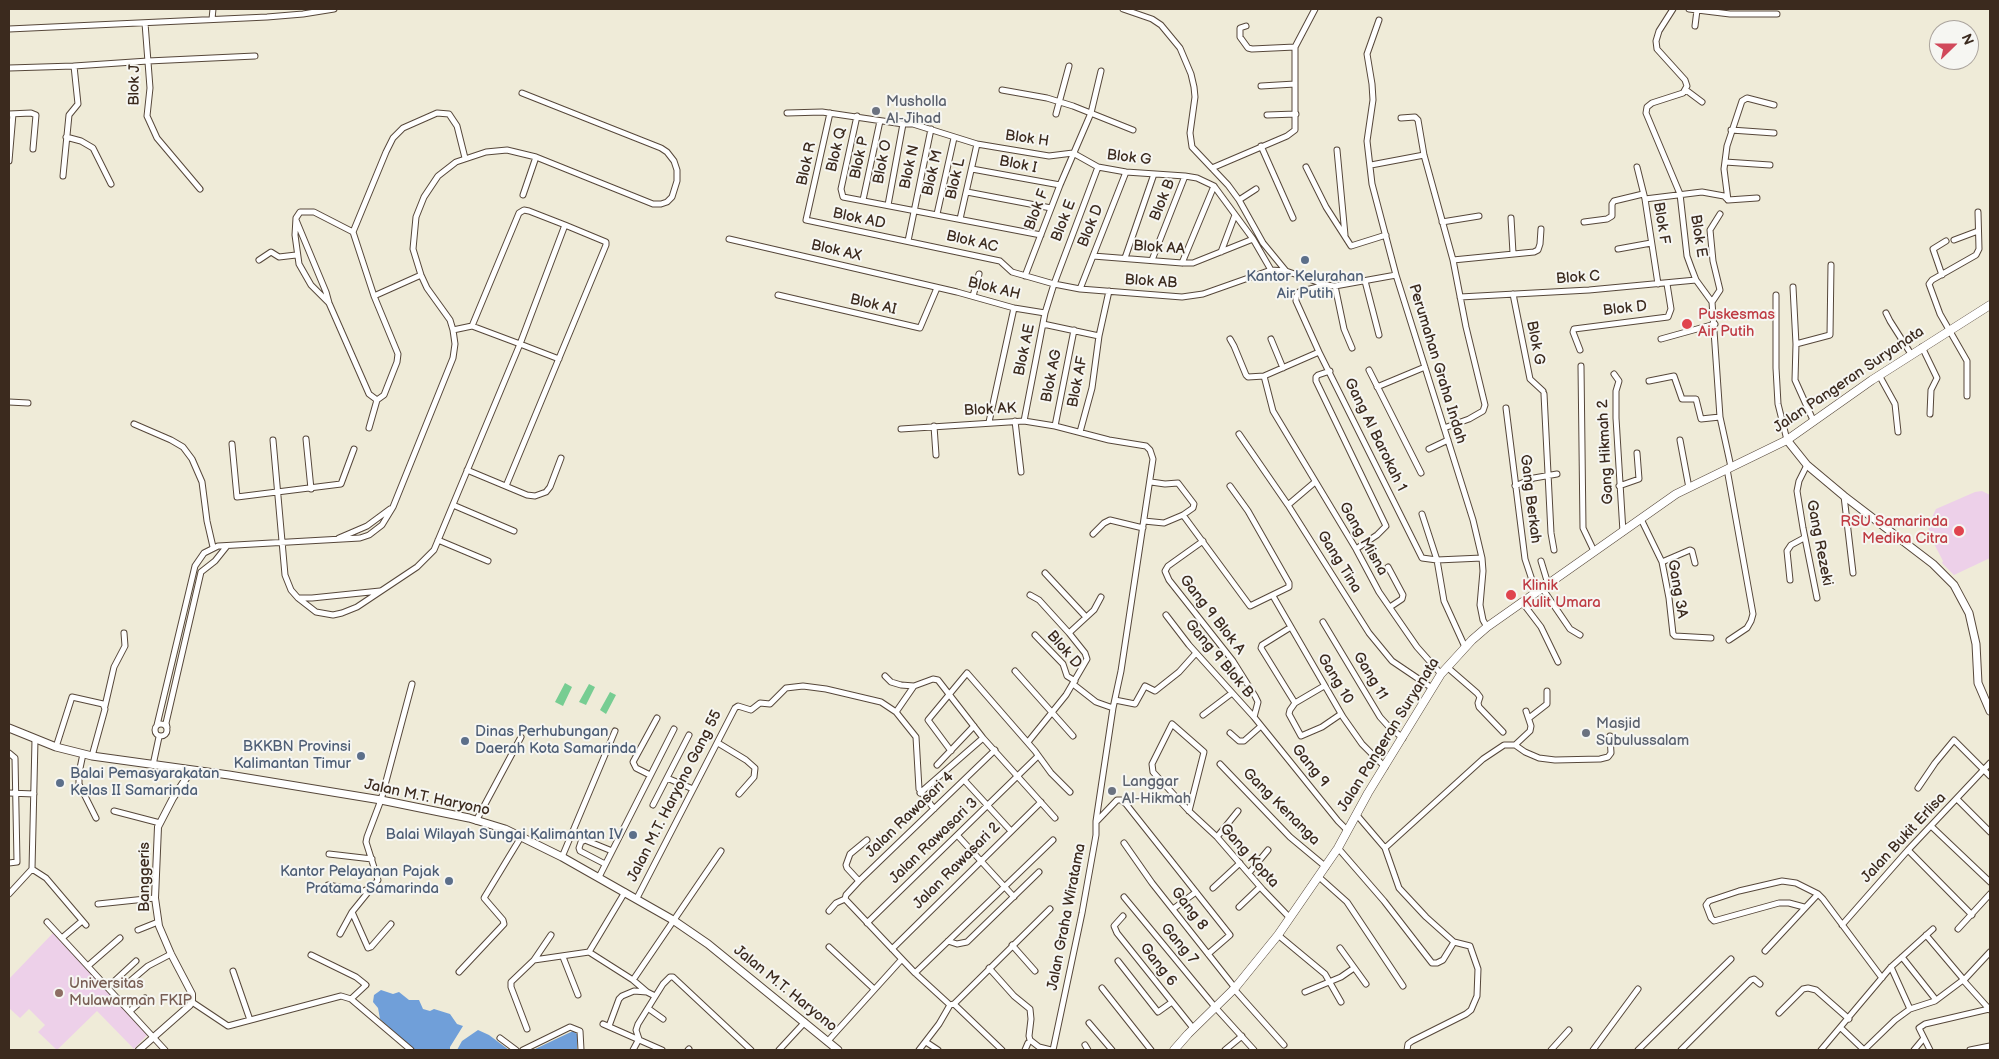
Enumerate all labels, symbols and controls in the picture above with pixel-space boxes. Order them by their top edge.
north arrow [1929,20,1979,70]
text: N [1958,32,1977,48]
street label: Blok J [126,64,144,106]
place label: Musholla Al-Jihad [886,93,947,128]
marker: Musholla Al-Jihad [870,105,882,117]
street label: Blok Q [823,126,851,174]
street label: Blok H [1004,127,1050,151]
street label: Blok P [847,135,873,181]
street label: Blok O [870,138,896,186]
street label: Blok R [794,141,820,187]
street label: Blok N [897,143,923,191]
street label: Blok G [1106,146,1152,170]
street label: Blok M [919,148,947,198]
street label: Blok I [998,153,1038,177]
street label: Blok L [942,156,970,202]
street label: Blok B [1146,176,1180,224]
street label: Blok F [1021,187,1053,233]
street label: Blok E [1048,198,1080,244]
street label: Blok F [1649,201,1673,245]
street label: Blok D [1074,202,1108,250]
street label: Blok AD [831,205,887,233]
street label: Blok E [1686,213,1710,259]
street label: Blok AC [944,227,1000,257]
street label: Blok AX [809,236,863,266]
street label: Blok AA [1133,237,1185,259]
marker: Kantor Kelurahan Air Putih [1299,254,1311,266]
street label: Blok C [1555,267,1601,289]
place label: Kantor Kelurahan Air Putih [1246,268,1364,303]
street label: Blok AB [1124,271,1178,293]
street label: Blok AH [966,274,1022,304]
street label: Perumahan Graha Indah [1404,282,1470,446]
street label: Blok AI [848,291,898,319]
street label: Blok D [1602,298,1648,320]
place label: Puskesmas Air Putih [1698,306,1775,341]
marker: Puskesmas Air Putih [1680,317,1694,331]
street label: Blok G [1522,319,1548,367]
street label: Blok AE [1011,322,1039,378]
street label: Jalan Pangeran Suryanata [1770,323,1928,437]
street label: Blok AG [1038,348,1066,404]
street label: Blok AF [1064,355,1092,409]
street label: Gang Al Barokah 1 [1340,376,1410,494]
street label: Gang Hikmah 2 [1594,399,1618,505]
street label: Blok AK [963,400,1017,420]
street label: Gang Berkah [1516,454,1544,544]
street label: Gang Misna [1335,499,1391,579]
street label: Gang Rezeki [1802,499,1836,587]
place label: RSU Samarinda Medika Citra [1840,513,1948,548]
marker: RSU Samarinda Medika Citra [1952,524,1966,538]
street label: Gang Tina [1313,528,1365,596]
street label: Gang 3A [1663,558,1691,620]
street label: Gang 9 Blok A [1175,572,1249,658]
place label: Klinik Kulit Umara [1522,577,1601,612]
marker: Klinik Kulit Umara [1504,588,1518,602]
street label: Gang 9 Blok B [1181,616,1257,702]
street label: Blok D [1043,627,1085,673]
street label: Gang 11 [1349,649,1391,703]
street label: Gang 10 [1313,651,1357,707]
street label: Jalan Pangeran Suryanata [1334,655,1444,815]
street label: Jalan M.T. Haryono Gang 55 [624,707,726,885]
place label: Masjid Subulussalam [1596,715,1689,750]
place label: Dinas Perhubungan Daerah Kota Samarinda [475,723,637,758]
marker: Masjid Subulussalam [1580,727,1592,739]
marker: Dinas Perhubungan Daerah Kota Samarinda [459,735,471,747]
place label: BKKBN Provinsi Kalimantan Timur [234,738,351,773]
street label: Gang 9 [1287,741,1333,791]
marker: BKKBN Provinsi Kalimantan Timur [355,750,367,762]
place label: Balai Pemasyarakatan Kelas II Samarinda [70,765,219,800]
street label: Gang Kenanga [1239,765,1323,849]
street label: Jalan Rawasari 4 [862,768,958,862]
place label: Langgar Al-Hikmah [1122,773,1191,808]
street label: Jalan M.T. Haryono [363,776,491,820]
marker: Balai Pemasyarakatan Kelas II Samarinda [54,777,66,789]
marker: Langgar Al-Hikmah [1106,785,1118,797]
street label: Jalan Bukit Erlisa [1858,789,1950,887]
street label: Jalan Rawasari 3 [886,794,982,888]
street label: Jalan Rawasari 2 [910,819,1004,913]
street label: Gang Kopta [1216,820,1282,892]
place label: Balai Wilayah Sungai Kalimantan IV [386,826,623,844]
marker: Balai Wilayah Sungai Kalimantan IV [627,829,639,841]
street label: Banggeris [136,842,154,912]
street label: Jalan Graha Wiratama [1044,842,1090,992]
place label: Kantor Pelayanan Pajak Pratama Samarinda [280,863,439,898]
marker: Kantor Pelayanan Pajak Pratama Samarinda [443,875,455,887]
street label: Gang 8 [1167,884,1211,934]
street label: Gang 7 [1157,920,1201,968]
street label: Gang 6 [1135,940,1181,990]
street label: Jalan M.T. Haryono [730,942,840,1036]
place label: Universitas Mulawarman FKIP [69,975,192,1010]
marker: Universitas Mulawarman FKIP [53,987,65,999]

